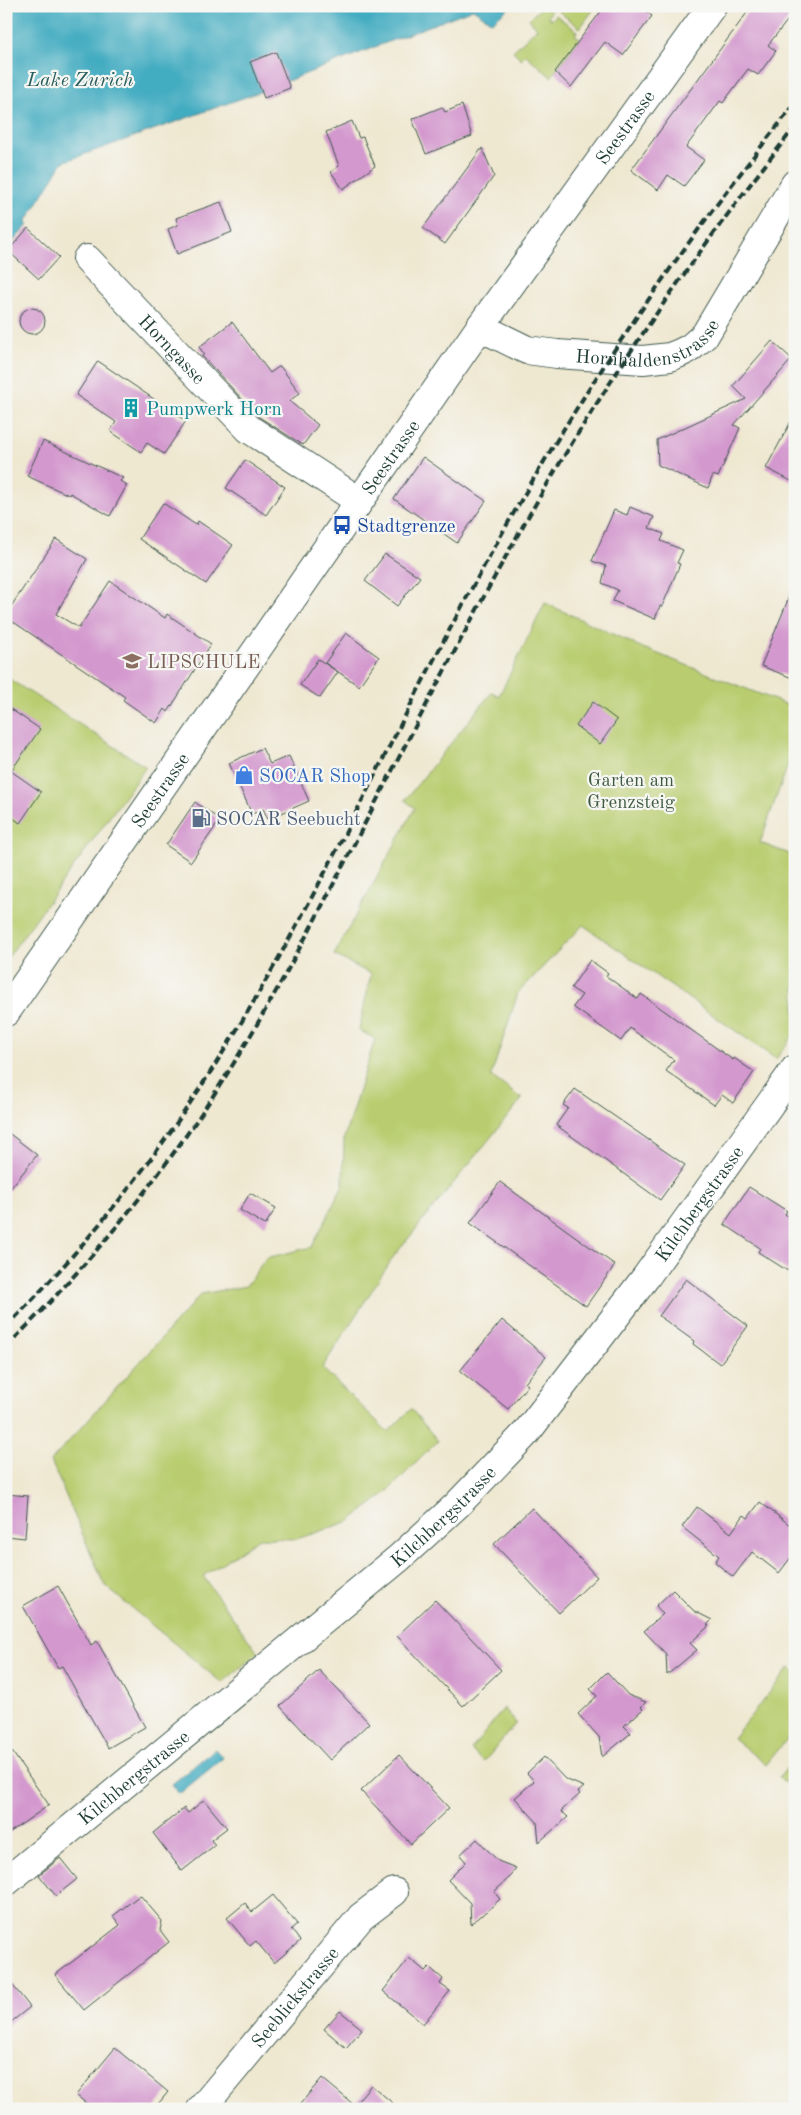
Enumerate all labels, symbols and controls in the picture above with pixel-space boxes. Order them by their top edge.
water label: Lake Zurich [26,71,133,91]
street label: Seestrasse [594,88,660,169]
street label: Horngasse [134,312,208,389]
street label: Hornhaldenstrasse [575,317,724,372]
building icon: Pumpwerk Horn [120,397,142,419]
place label: Pumpwerk Horn [146,401,282,420]
street label: Seestrasse [360,417,425,499]
bus stop icon: Stadtgrenze [331,514,353,536]
place label: Stadtgrenze [357,518,456,537]
school or university icon: LIPSCHULE [121,650,143,672]
place label: LIPSCHULE [147,654,260,673]
street label: Seestrasse [129,750,194,832]
shop icon: SOCAR Shop [233,764,255,786]
place label: SOCAR Shop [259,768,371,787]
park label: Garten am Grenzsteig [587,772,676,813]
fuel station icon: SOCAR Seebucht [190,807,212,829]
place label: SOCAR Seebucht [216,811,361,830]
street label: Kilchbergstrasse [653,1144,748,1266]
street label: Kilchbergstrasse [388,1464,501,1572]
street label: Kilchbergstrasse [76,1728,194,1830]
street label: Seeblickstrasse [249,1944,344,2052]

